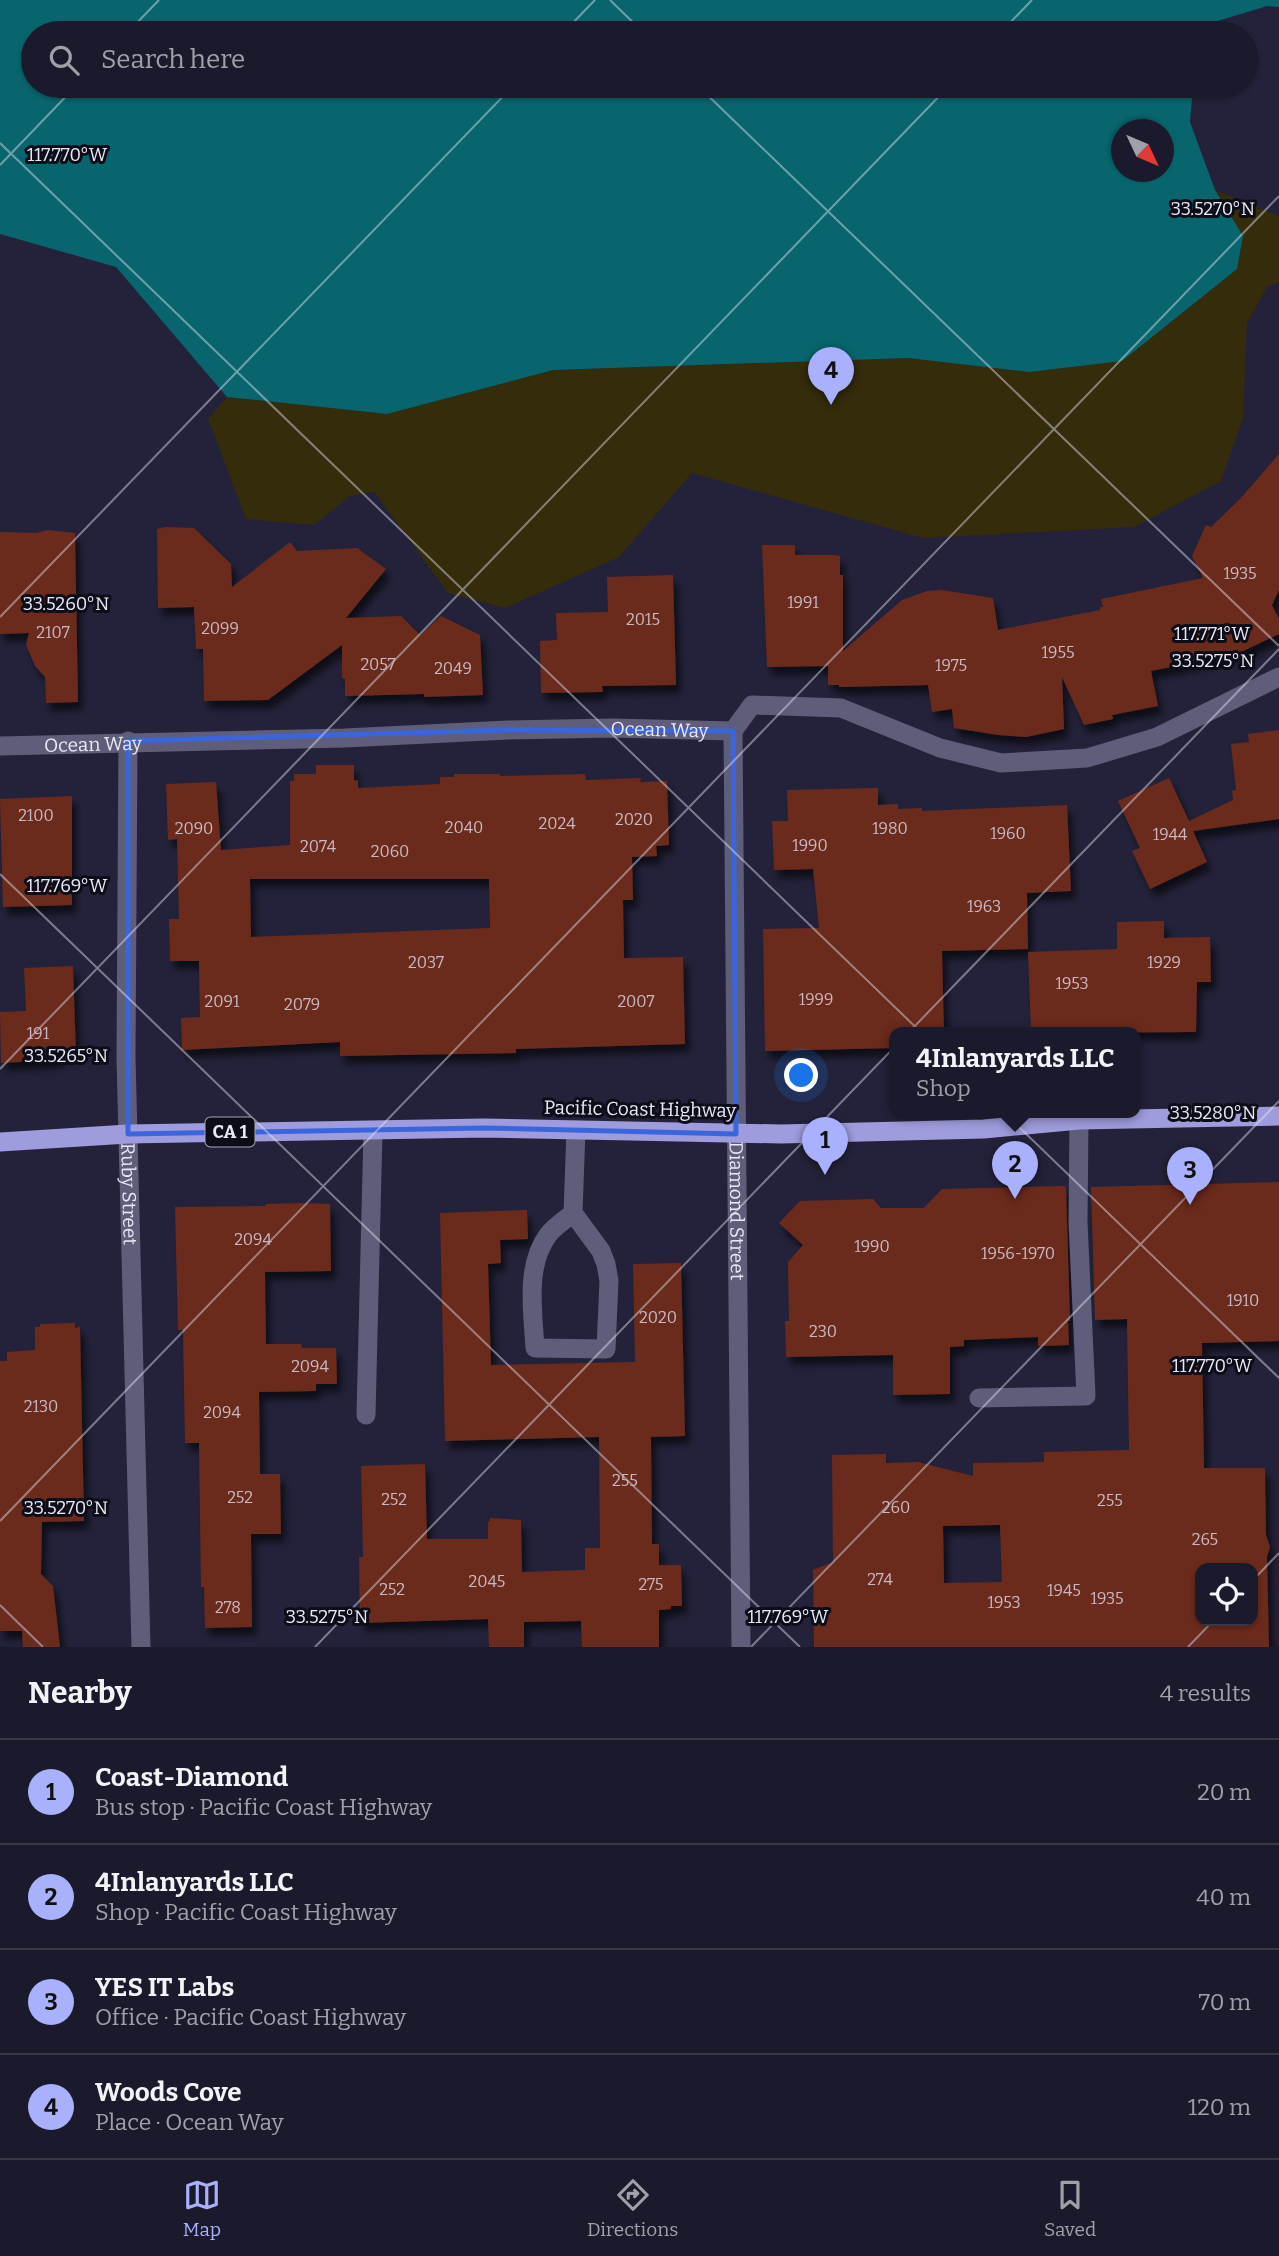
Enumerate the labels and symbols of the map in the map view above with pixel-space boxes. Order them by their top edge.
north arrow [1111,119,1174,182]
text: 117.770°W [27,144,108,166]
text: 33.5270°N [1171,198,1255,220]
pin: 4 [808,347,854,405]
house number: 1935 [1223,564,1257,583]
text: 33.5260°N [23,593,109,615]
house number: 1991 [787,593,819,612]
house number: 2015 [626,610,660,629]
house number: 2099 [201,619,239,638]
house number: 2107 [36,623,70,642]
text: 117.771°W [1174,623,1251,645]
house number: 1955 [1042,643,1074,662]
text: 33.5275°N [1172,650,1254,672]
house number: 2057 [360,655,396,674]
house number: 1975 [935,656,967,675]
house number: 2049 [434,659,472,678]
street label: Ocean Way [610,716,710,742]
street label: Ocean Way [44,731,143,756]
house number: 2100 [18,806,54,825]
house number: 2020 [615,810,653,829]
house number: 2024 [538,814,576,833]
house number: 2040 [445,818,483,837]
house number: 2090 [175,819,213,838]
house number: 1980 [872,819,908,838]
house number: 1960 [990,824,1026,843]
house number: 1944 [1153,825,1188,844]
house number: 1990 [792,836,828,855]
house number: 2074 [300,837,337,856]
house number: 2060 [371,842,409,861]
text: 117.769°W [27,875,108,897]
house number: 1963 [967,897,1001,916]
house number: 2037 [408,953,444,972]
house number: 1929 [1147,953,1181,972]
house number: 1953 [1055,974,1089,993]
house number: 1999 [799,990,833,1009]
house number: 2091 [205,992,240,1011]
house number: 2007 [617,992,655,1011]
house number: 2079 [284,995,320,1014]
house number: 191 [27,1024,50,1043]
text: 33.5265°N [24,1045,108,1067]
your location [784,1058,818,1092]
street label: Pacific Coast Highway [544,1096,737,1122]
text: 33.5280°N [1170,1102,1256,1124]
pin: 1 [802,1117,848,1175]
road number: CA 1 [205,1118,254,1147]
street label: Diamond Street [725,1141,749,1281]
pin: 2 [992,1141,1038,1199]
street label: Ruby Street [117,1143,142,1245]
pin: 3 [1167,1147,1213,1205]
house number: 2094 [234,1230,272,1249]
house number: 1990 [854,1237,890,1256]
house number: 1956-1970 [981,1244,1055,1263]
house number: 1910 [1227,1291,1259,1310]
house number: 2020 [639,1308,677,1327]
house number: 230 [809,1322,837,1341]
text: 117.770°W [1172,1355,1253,1377]
house number: 2094 [291,1357,329,1376]
house number: 2130 [24,1397,58,1416]
house number: 2094 [203,1403,241,1422]
house number: 255 [612,1471,638,1490]
house number: 252 [227,1488,253,1507]
house number: 252 [381,1490,407,1509]
house number: 255 [1097,1491,1123,1510]
text: 33.5270°N [24,1497,108,1519]
house number: 260 [882,1498,910,1517]
house number: 265 [1192,1530,1218,1549]
house number: 274 [867,1570,894,1589]
house number: 2045 [469,1572,505,1591]
house number: 275 [639,1575,663,1594]
house number: 252 [379,1580,405,1599]
house number: 1945 [1047,1581,1081,1600]
house number: 1935 [1090,1589,1124,1608]
house number: 1953 [987,1593,1021,1612]
house number: 278 [215,1598,241,1617]
text: 33.5275°N [286,1606,368,1628]
text: 117.769°W [748,1606,829,1628]

